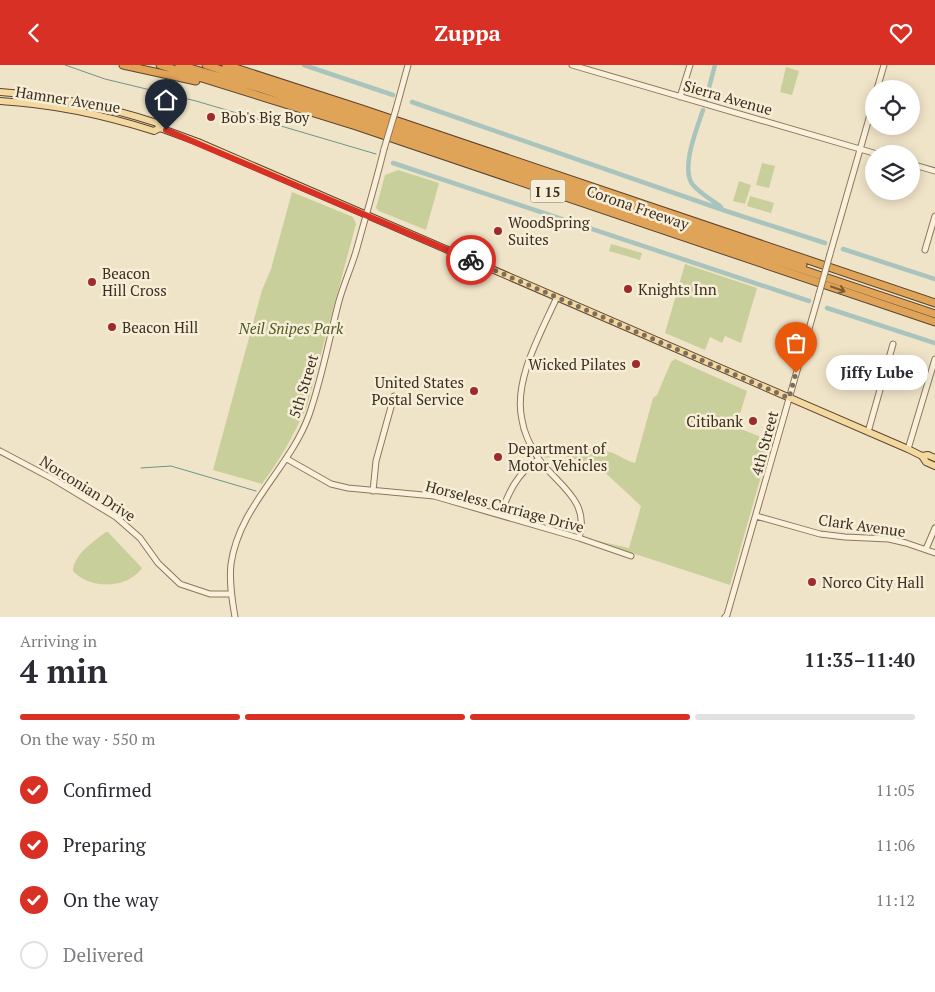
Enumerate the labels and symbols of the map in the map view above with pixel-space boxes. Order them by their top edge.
street label: Sierra Avenue [681,75,775,119]
pin [145,79,187,130]
street label: Hamner Avenue [14,81,122,117]
place label: Bob's Big Boy [221,107,310,127]
marker: Bob's Big Boy [205,111,217,123]
road number: I 15 [530,179,566,203]
street label: Corona Freeway [584,180,692,234]
place label: WoodSpring Suites [508,212,591,249]
marker: WoodSpring Suites [492,225,504,237]
courier [446,235,496,285]
place label: Beacon Hill Cross [102,263,167,300]
marker: Beacon Hill Cross [86,276,98,288]
place label: Knights Inn [638,279,717,299]
marker: Knights Inn [622,283,634,295]
one-way arrow [829,285,845,295]
place label: Beacon Hill [122,317,198,337]
park label: Neil Snipes Park [238,318,344,338]
marker: Beacon Hill [106,321,118,333]
pin [775,322,817,373]
street label: 5th Street [284,351,322,420]
place label: Wicked Pilates [528,354,626,374]
callout: Jiffy Lube [826,355,928,391]
marker: Wicked Pilates [630,358,642,370]
place label: United States Postal Service [371,372,464,409]
marker: United States Postal Service [468,385,480,397]
street label: 4th Street [746,408,782,477]
place label: Citibank [686,411,743,431]
marker: Citibank [747,415,759,427]
place label: Department of Motor Vehicles [508,438,607,475]
street label: Norconian Drive [36,451,140,525]
marker: Department of Motor Vehicles [492,451,504,463]
street label: Horseless Carriage Drive [423,475,587,537]
street label: Clark Avenue [817,509,907,541]
place label: Norco City Hall [822,572,924,592]
marker: Norco City Hall [806,576,818,588]

